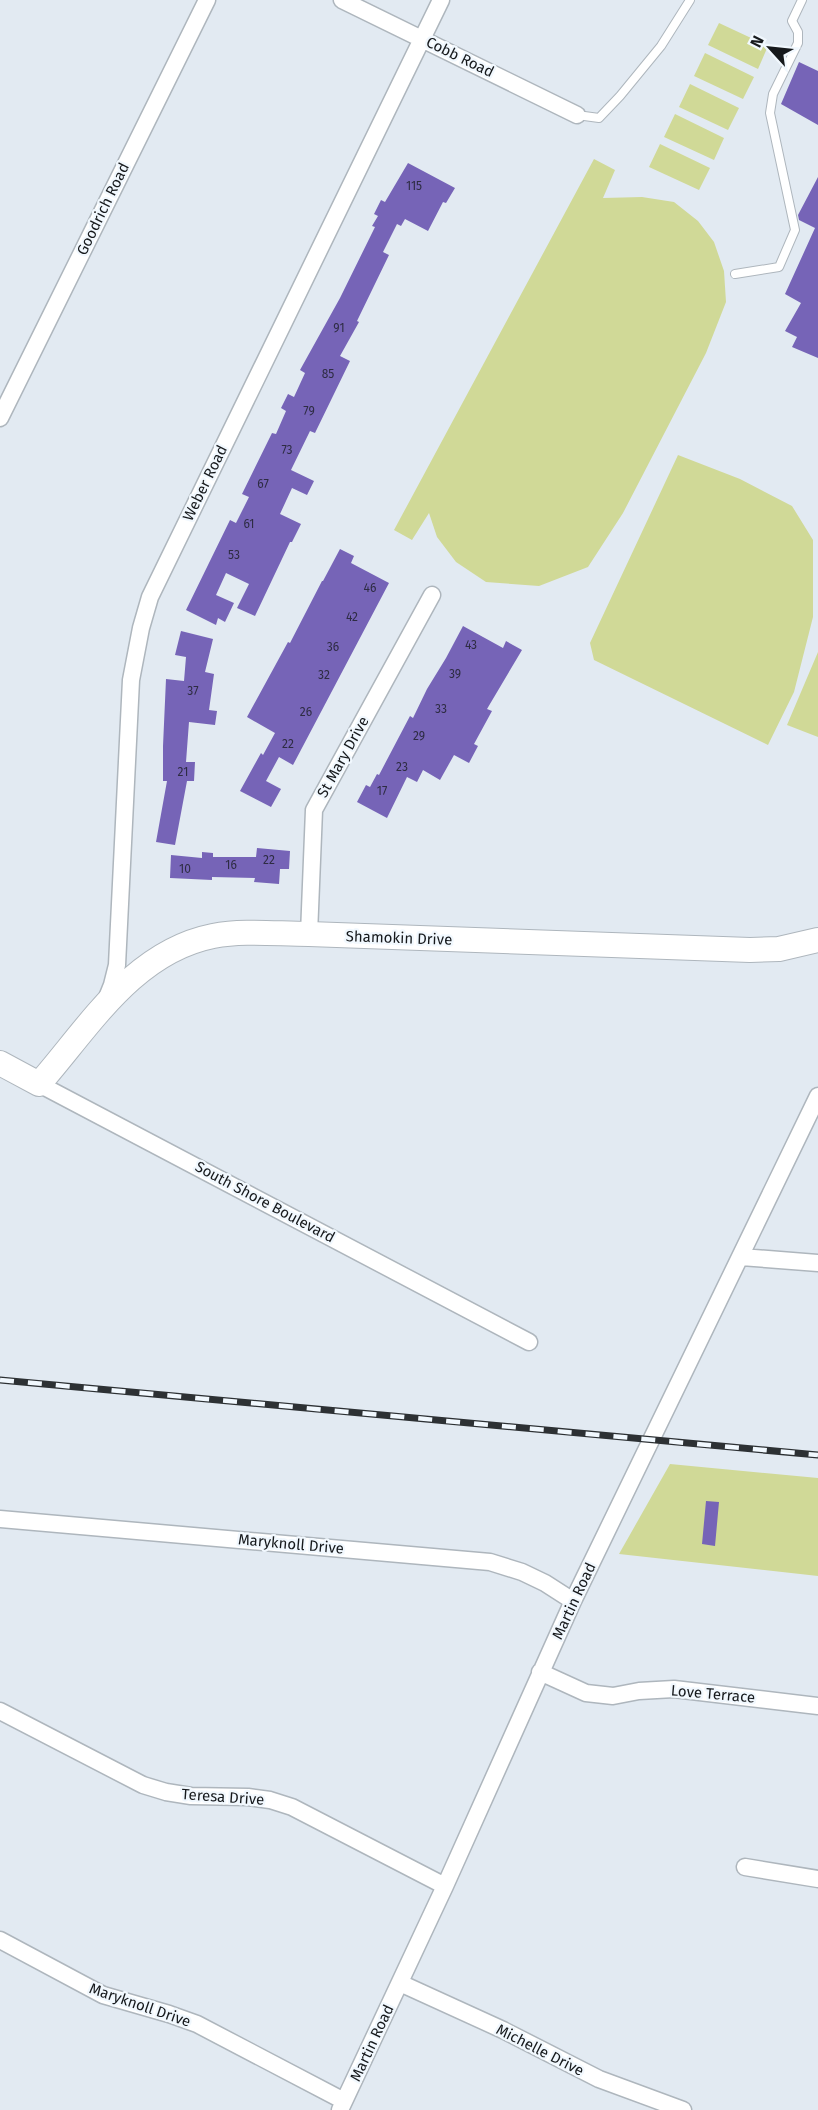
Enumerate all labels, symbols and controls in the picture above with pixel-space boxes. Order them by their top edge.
north arrow [740,18,800,78]
text: N [746,32,768,50]
street label: Cobb Road [423,33,497,81]
street label: Goodrich Road [73,160,133,258]
house number: 115 [406,179,422,193]
house number: 91 [333,321,345,335]
house number: 85 [322,367,334,381]
house number: 79 [303,404,315,418]
street label: Weber Road [179,442,231,524]
house number: 73 [281,443,293,457]
house number: 67 [257,477,269,491]
house number: 61 [243,517,255,531]
house number: 53 [228,548,240,562]
house number: 46 [364,581,376,595]
house number: 42 [346,610,358,624]
house number: 43 [465,638,477,652]
house number: 36 [327,640,339,654]
house number: 39 [449,667,461,681]
house number: 32 [318,668,330,682]
house number: 37 [187,684,199,698]
house number: 33 [435,702,447,716]
house number: 26 [300,705,312,719]
street label: St Mary Drive [313,713,373,801]
house number: 29 [413,729,425,743]
house number: 22 [282,737,294,751]
house number: 23 [396,760,408,774]
house number: 21 [178,765,188,779]
house number: 17 [377,784,387,798]
house number: 22 [263,853,275,867]
house number: 16 [225,858,237,872]
house number: 10 [179,862,191,876]
street label: Shamokin Drive [345,927,453,949]
street label: South Shore Boulevard [192,1158,338,1246]
street label: Maryknoll Drive [237,1530,345,1558]
street label: Martin Road [548,1560,600,1642]
street label: Love Terrace [670,1681,756,1707]
street label: Teresa Drive [181,1785,265,1809]
street label: Maryknoll Drive [87,1979,193,2031]
street label: Martin Road [346,2002,398,2084]
street label: Michelle Drive [493,2020,587,2080]

